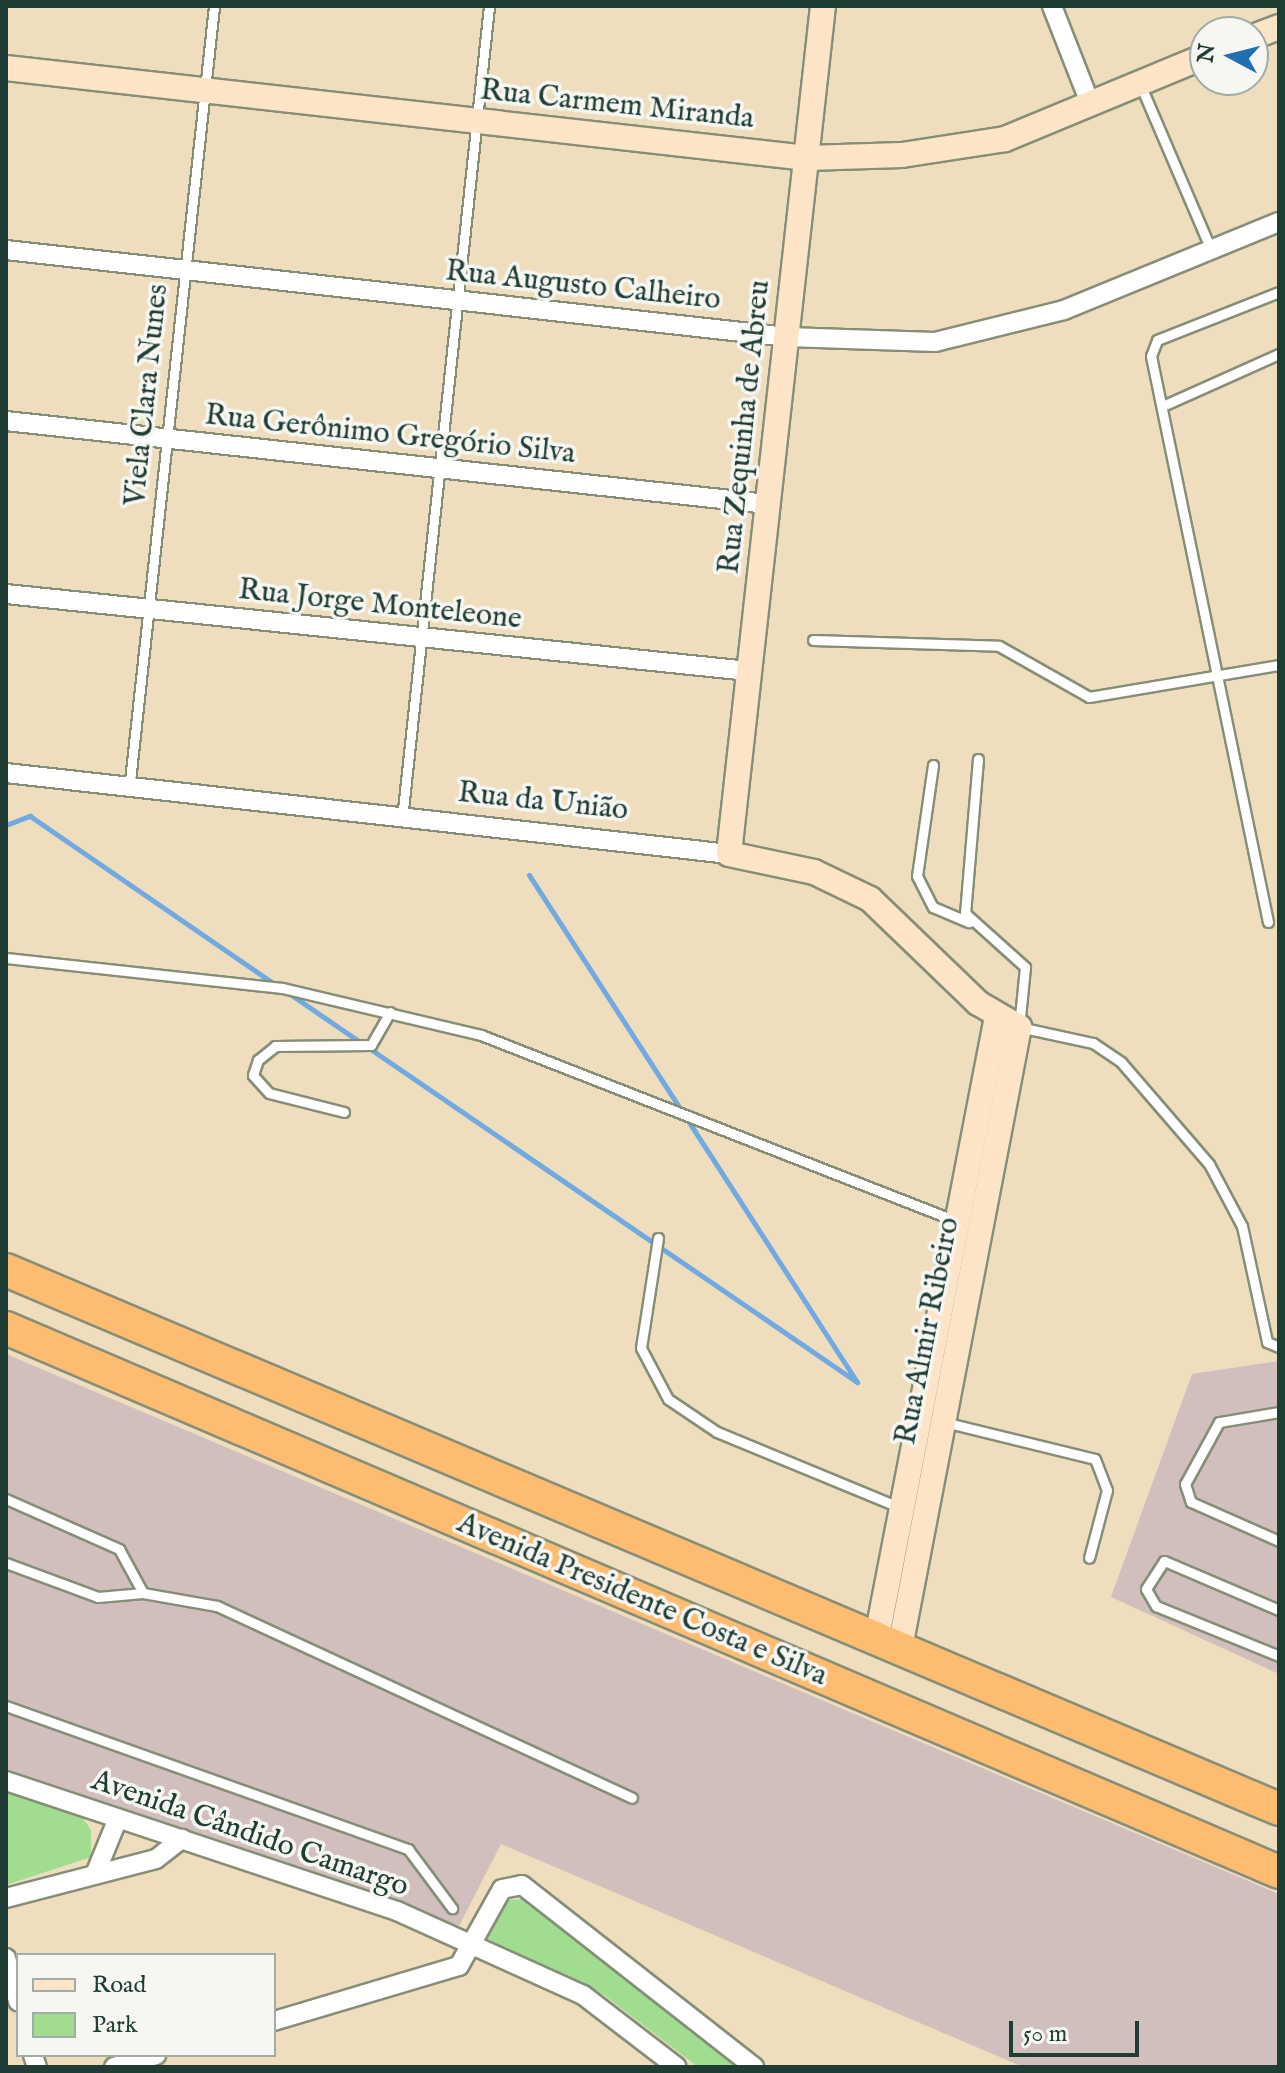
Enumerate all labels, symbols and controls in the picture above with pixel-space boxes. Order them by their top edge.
north arrow [1189,16,1269,96]
text: N [1192,42,1222,64]
street label: Rua Carmem Miranda [478,73,756,137]
street label: Rua Augusto Calheiro [444,254,722,318]
street label: Rua Zequinha de Abreu [712,278,778,576]
street label: Viela Clara Nunes [117,282,177,508]
street label: Rua Gerônimo Gregório Silva [203,398,577,472]
street label: Rua Jorge Monteleone [237,572,523,638]
street label: Rua da União [456,775,630,829]
street label: Rua Almir Ribeiro [888,1214,968,1448]
street label: Avenida Presidente Costa e Silva [452,1506,832,1694]
street label: Avenida Cândido Camargo [87,1763,413,1905]
legend [16,1953,276,2057]
text: Road [92,1970,146,2001]
scale bar [1013,2005,1143,2055]
text: Park [92,2010,138,2041]
text: 50 m [1023,2019,1067,2050]

